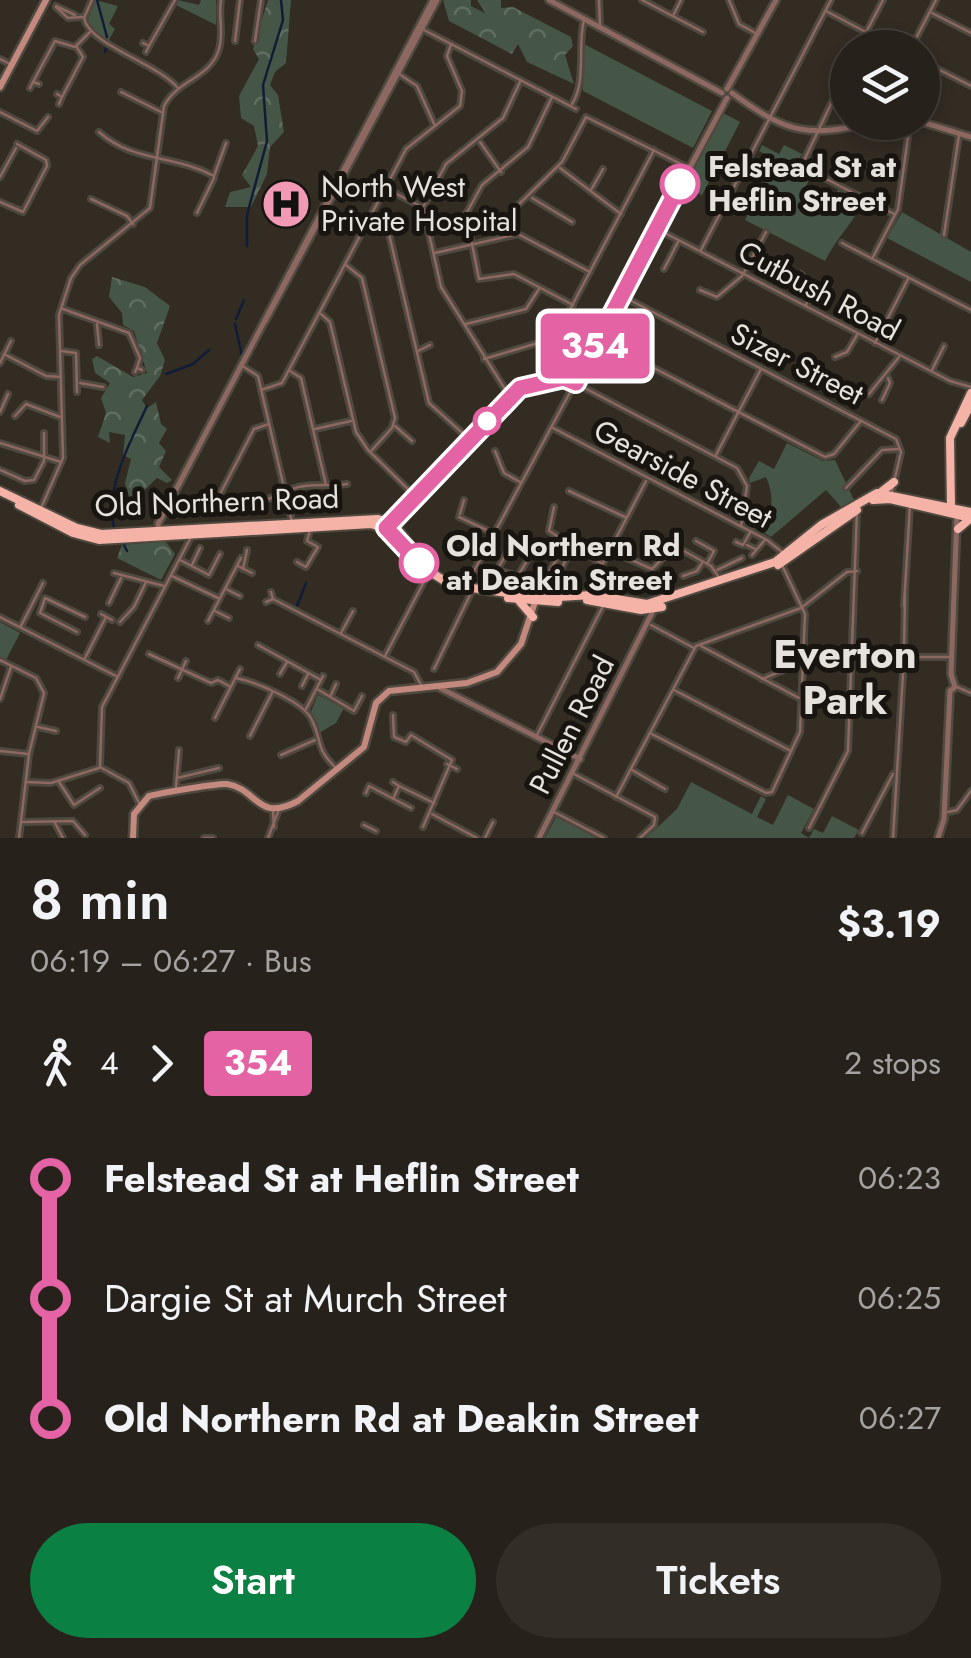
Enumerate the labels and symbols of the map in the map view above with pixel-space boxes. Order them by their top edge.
place label: Felstead St at Heflin Street [708,145,897,222]
place label: North West Private Hospital [321,165,518,242]
marker: Felstead St at Heflin Street [661,165,699,203]
hospital icon: North West Private Hospital [260,178,312,230]
street label: Cutbush Road [731,230,908,351]
street label: Sizer Street [723,312,872,416]
line badge: 354 [538,314,652,378]
unlabelled marker [474,408,500,434]
street label: Gearside Street [586,408,781,539]
street label: Old Northern Road [94,476,340,527]
place label: Old Northern Rd at Deakin Street [446,524,680,601]
marker: Old Northern Rd at Deakin Street [400,544,438,582]
district label: Everton Park [773,625,917,729]
street label: Pullen Road [518,648,625,801]

